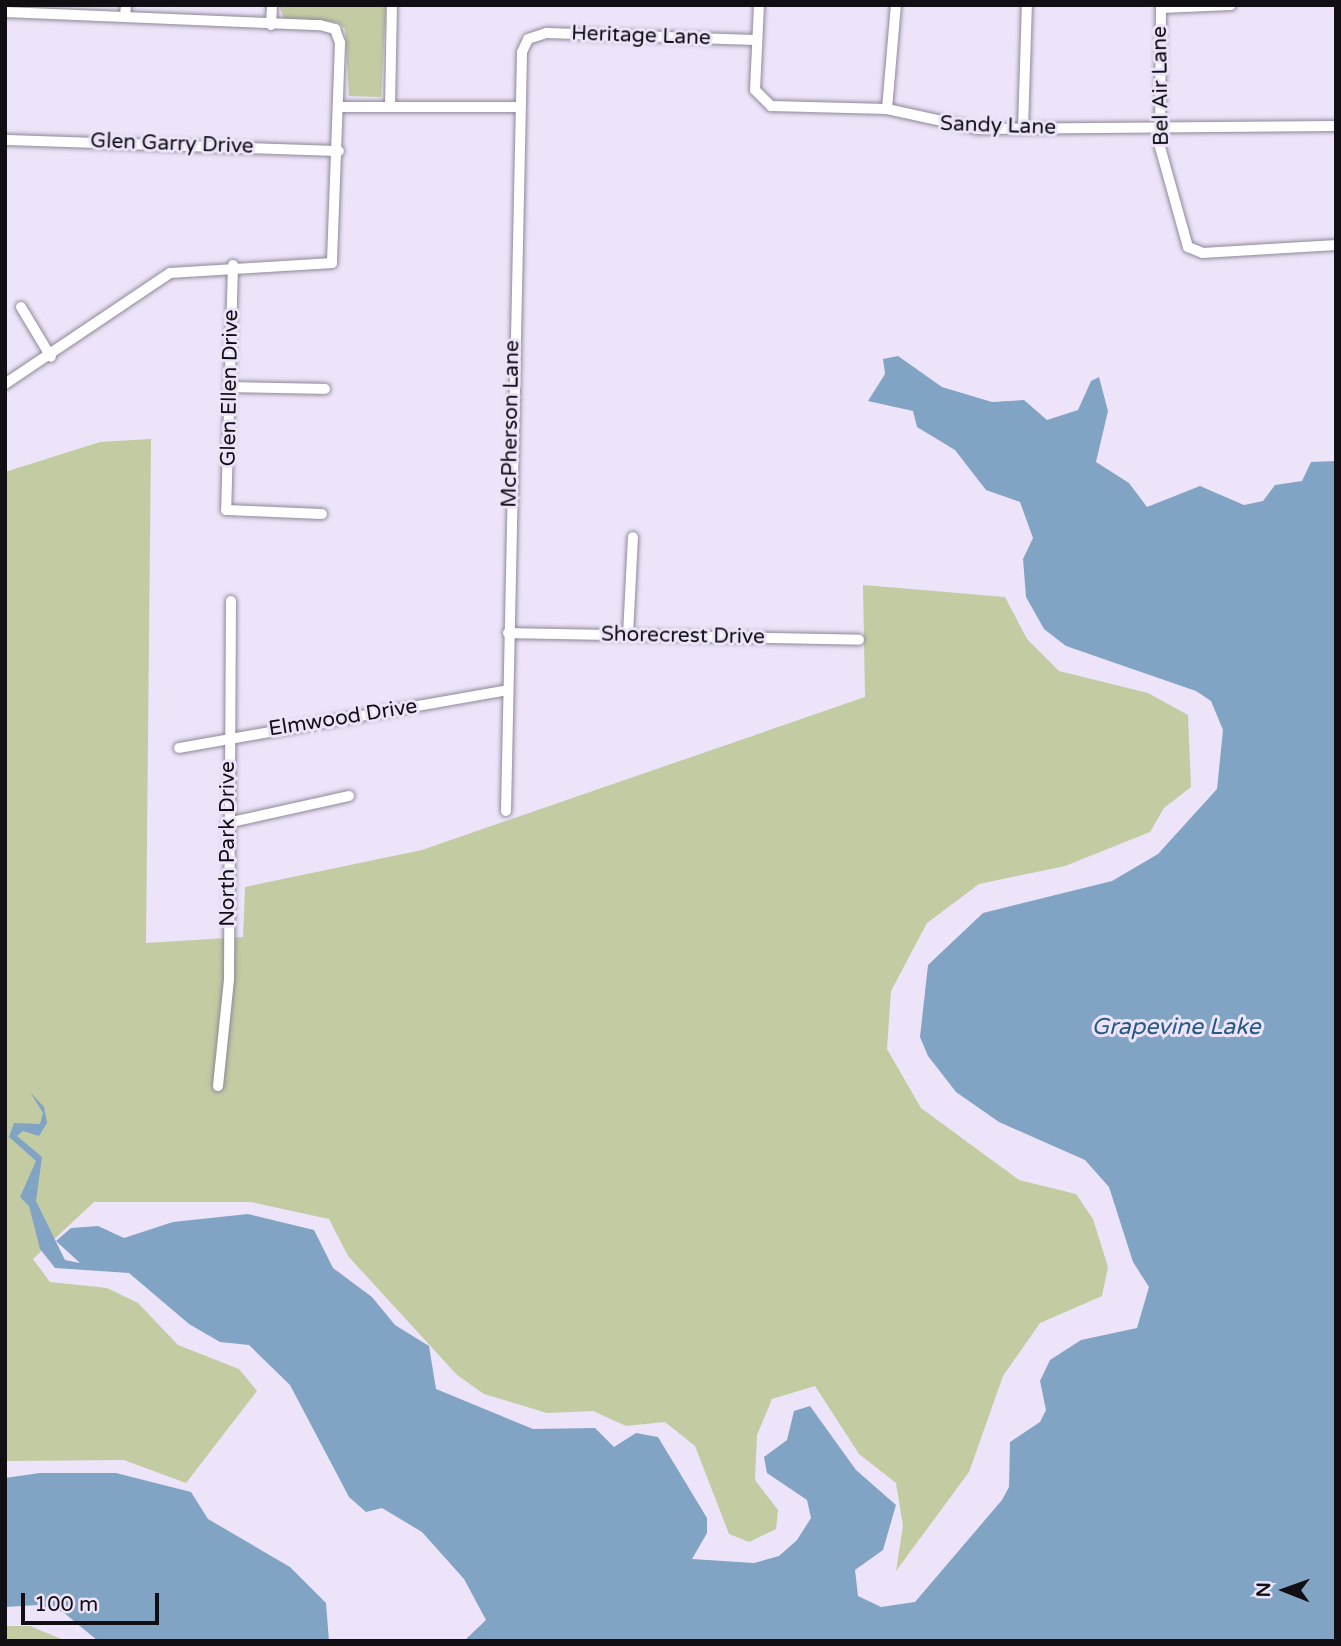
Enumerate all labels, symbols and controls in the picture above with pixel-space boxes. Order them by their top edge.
street label: Heritage Lane [571,21,711,51]
street label: Bel Air Lane [1147,26,1175,146]
street label: Sandy Lane [940,111,1056,141]
street label: Glen Garry Drive [90,129,254,159]
street label: Glen Ellen Drive [216,309,244,467]
street label: McPherson Lane [497,340,525,508]
street label: Shorecrest Drive [601,622,765,650]
street label: Elmwood Drive [267,694,419,742]
street label: North Park Drive [215,761,241,927]
water label: Grapevine Lake [1091,1013,1261,1041]
north arrow [1250,1555,1320,1625]
scale bar [24,1580,163,1624]
text: N [1253,1582,1275,1597]
text: 100 m [34,1592,98,1617]

